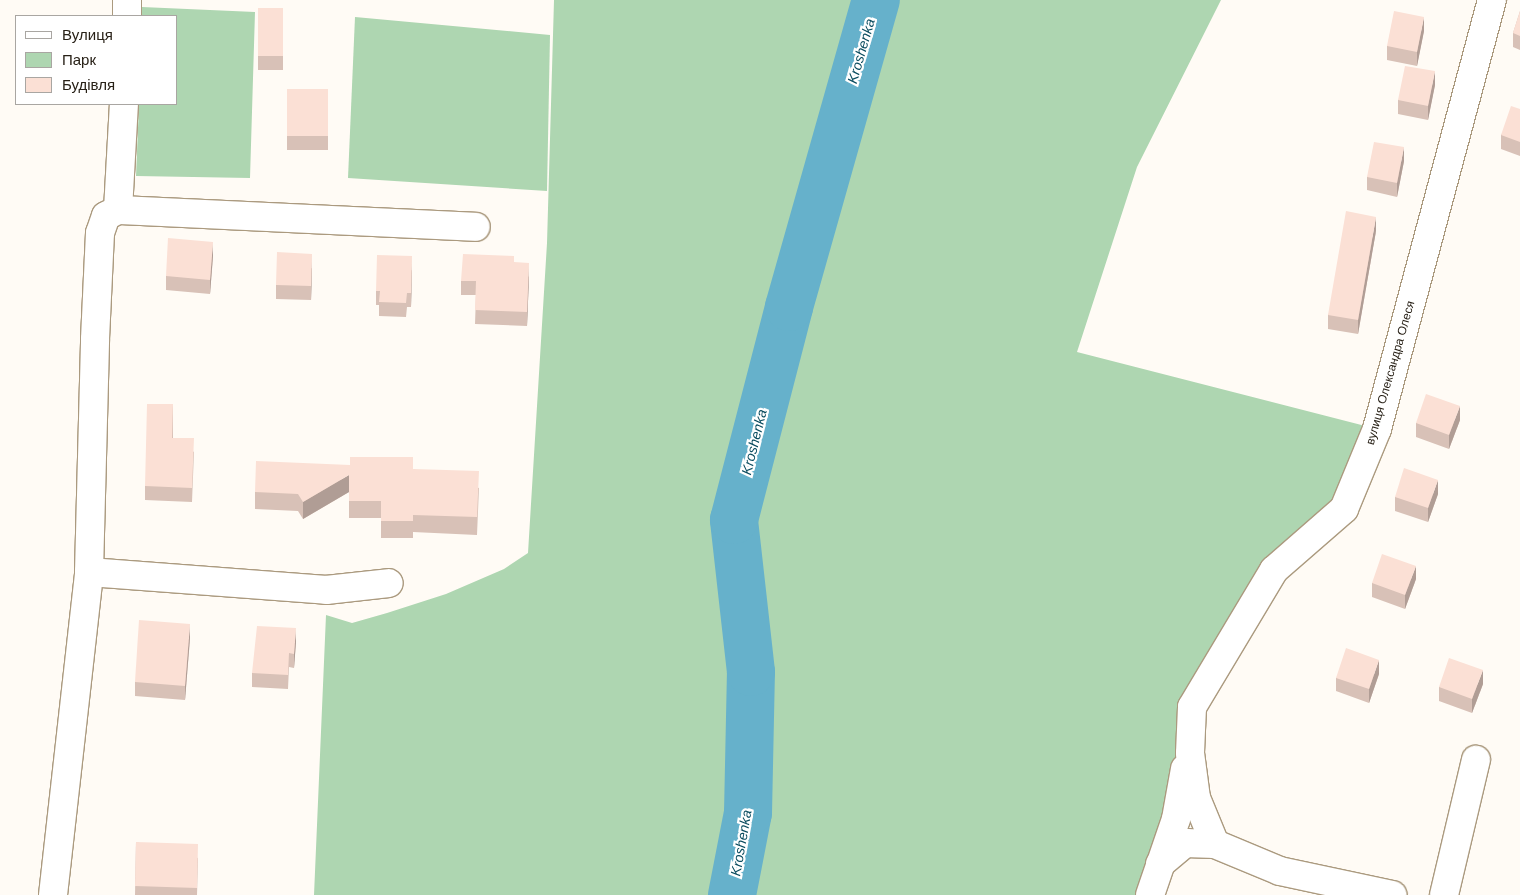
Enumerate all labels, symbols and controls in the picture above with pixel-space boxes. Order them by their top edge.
legend [15,15,178,105]
water label: Kroshenka [844,17,878,85]
text: Вулиця [62,26,113,43]
text: Парк [62,51,96,68]
text: Будівля [62,76,115,93]
street label: вулиця Олександра Олеся [1364,299,1418,447]
water label: Kroshenka [738,407,770,477]
water label: Kroshenka [727,809,755,877]

